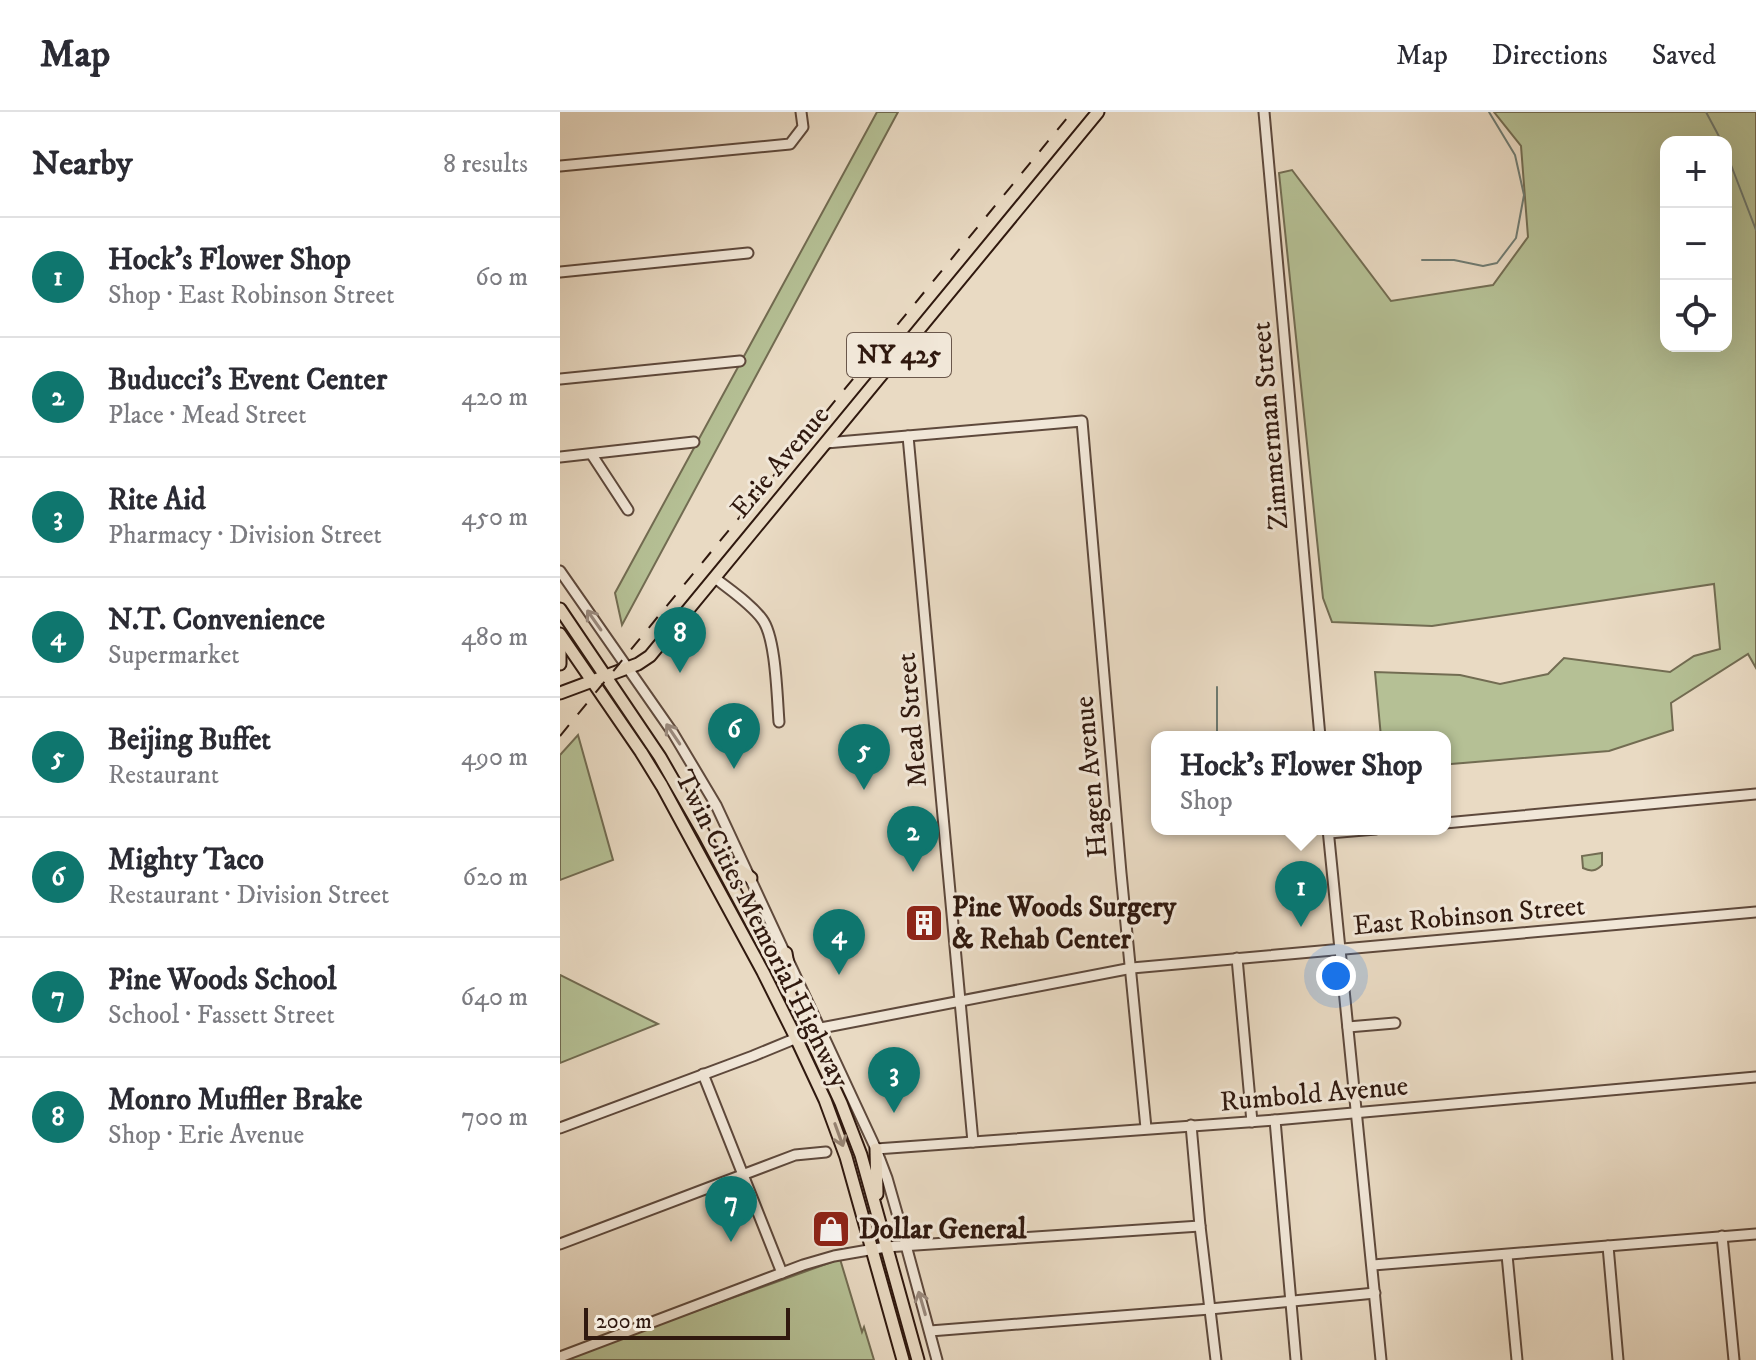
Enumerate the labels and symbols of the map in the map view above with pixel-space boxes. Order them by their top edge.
street label: Zimmerman Street [1243,320,1297,532]
road number: NY 425 [847,333,951,377]
street label: Erie Avenue [723,399,837,525]
pin: 8 [654,607,706,673]
one-way arrow [586,609,602,631]
street label: Mead Street [889,651,935,789]
street label: Hagen Avenue [1067,695,1115,859]
pin: 6 [708,703,760,769]
one-way arrow [664,723,681,745]
pin: 5 [838,724,890,790]
street label: Twin Cities Memorial Highway [667,764,858,1094]
pin: 2 [887,806,939,872]
pin: 1 [1275,861,1327,927]
street label: East Robinson Street [1351,888,1587,944]
place label: Pine Woods Surgery & Rehab Center [952,890,1177,957]
building icon: Pine Woods Surgery & Rehab Center [903,902,945,944]
pin: 4 [813,909,865,975]
your location [1316,956,1356,996]
pin: 3 [868,1047,920,1113]
street label: Rumbold Avenue [1218,1068,1410,1120]
one-way arrow [833,1122,847,1147]
pin: 7 [705,1176,757,1242]
shop icon: Dollar General [810,1208,852,1250]
place label: Dollar General [859,1212,1027,1247]
one-way arrow [914,1290,929,1316]
scale bar [584,1304,790,1340]

